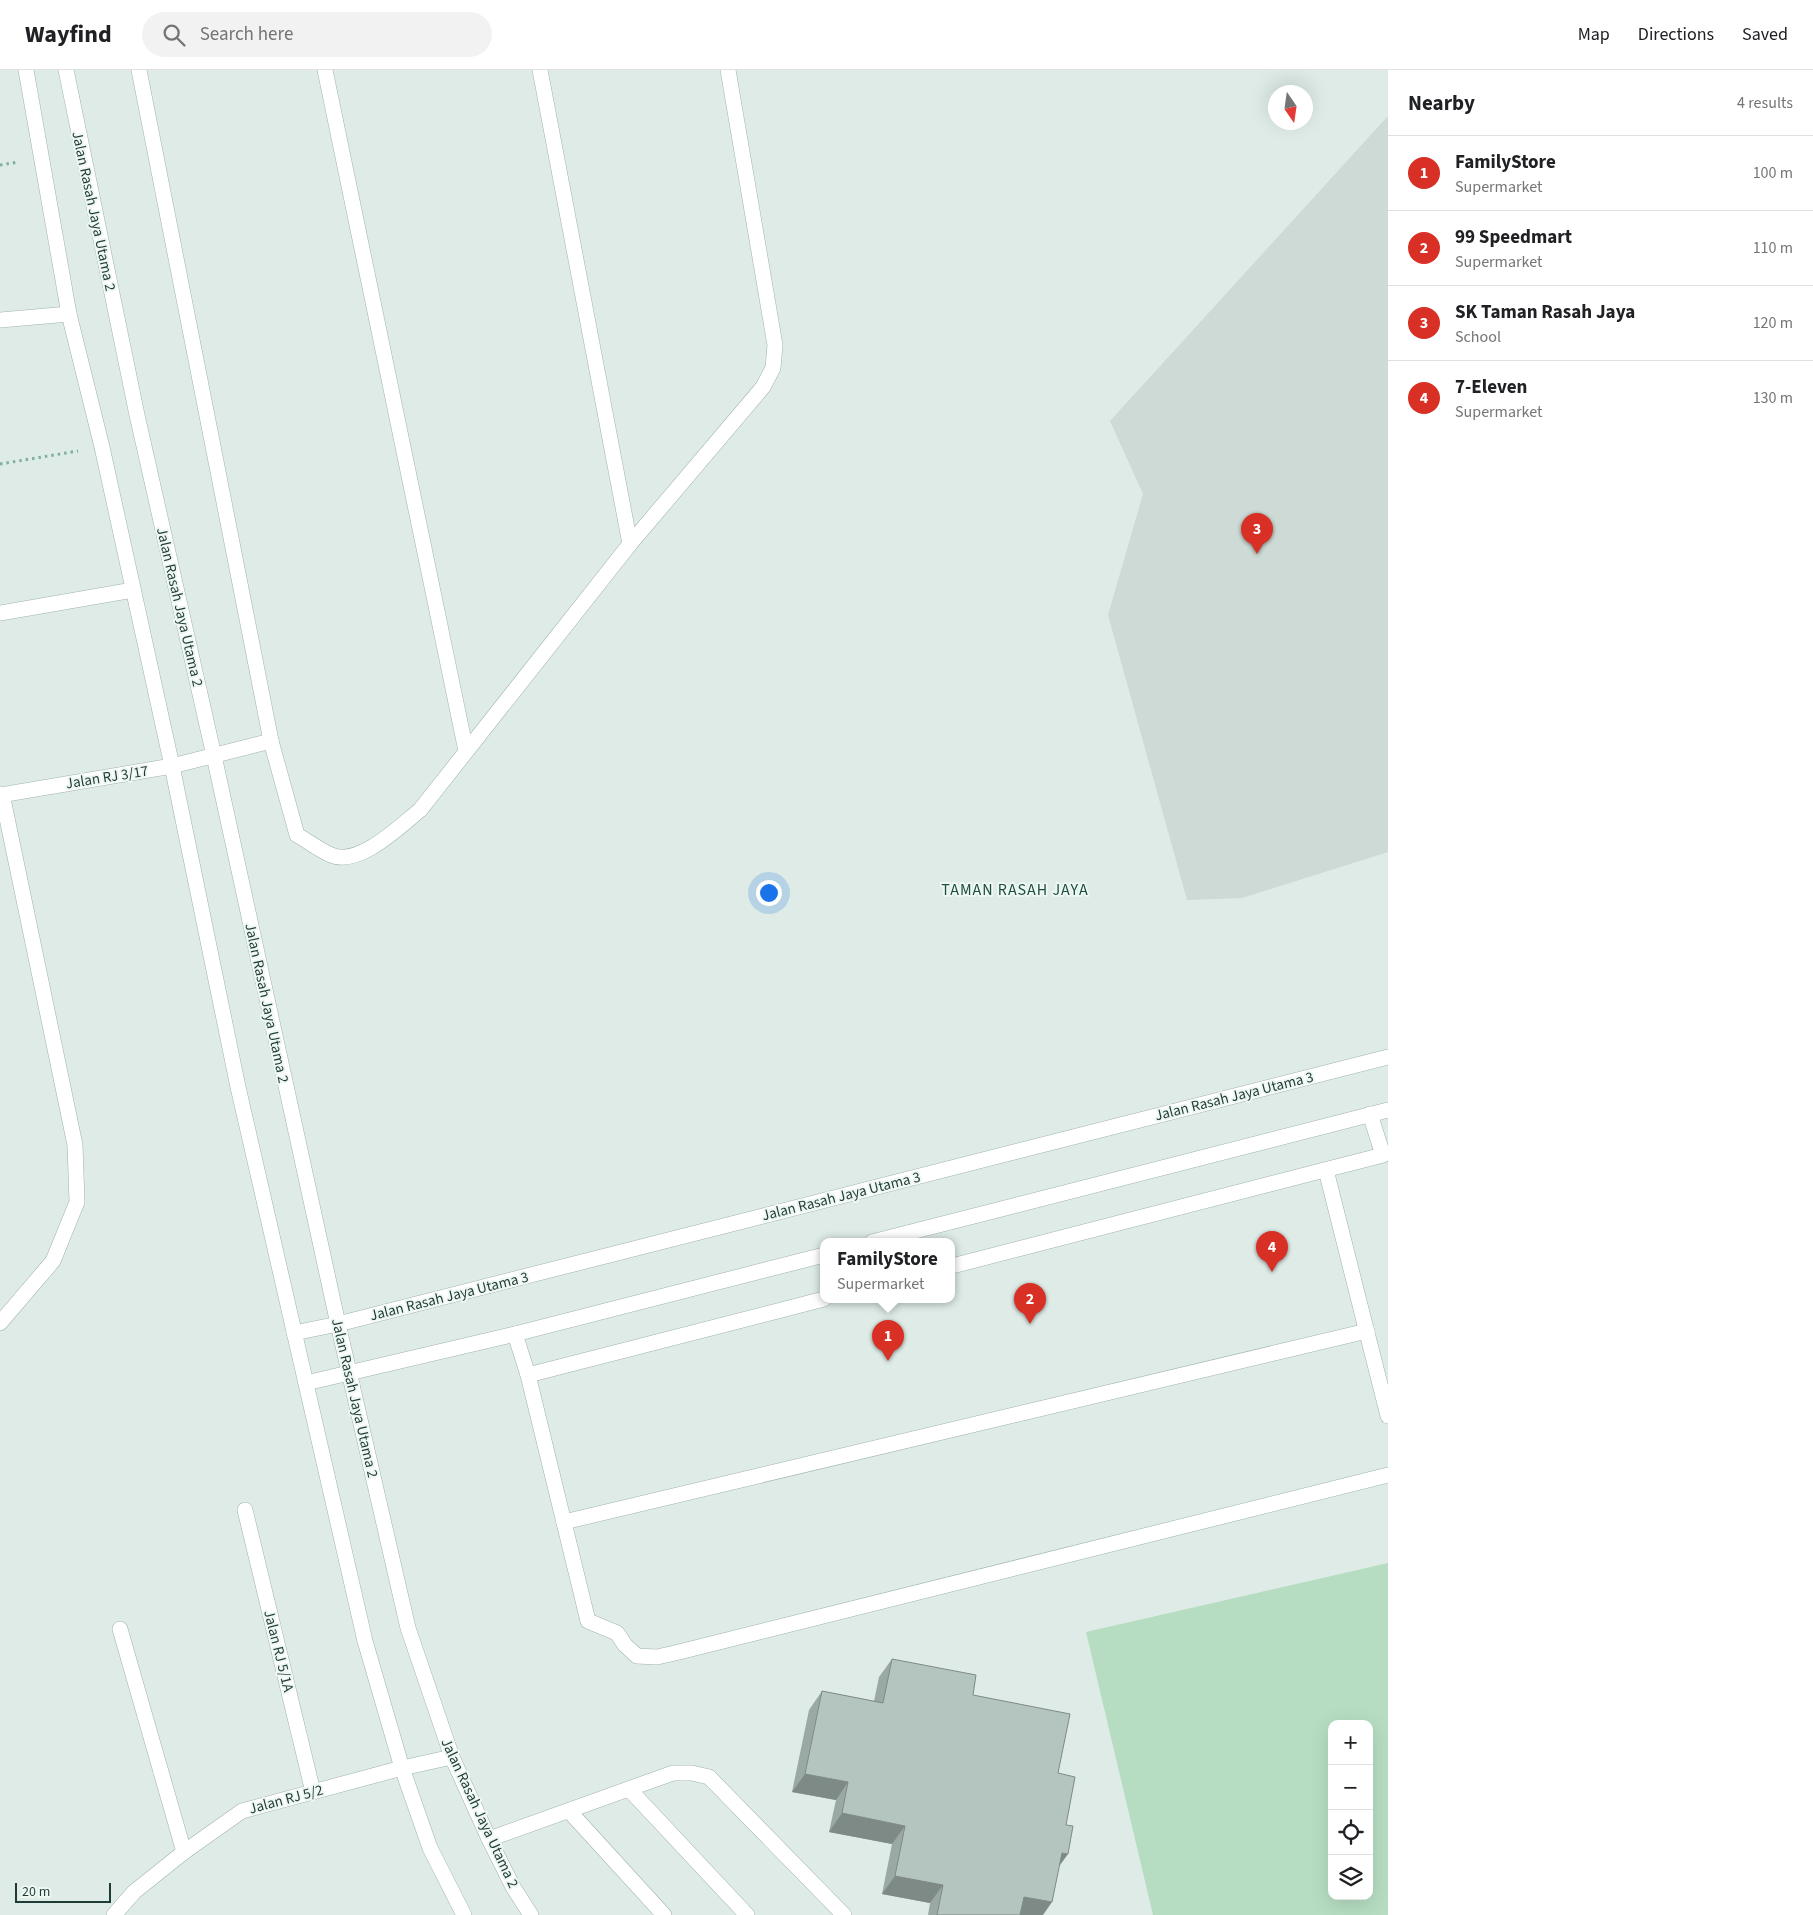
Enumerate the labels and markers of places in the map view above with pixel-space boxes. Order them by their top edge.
pin: 3 [1241,513,1273,554]
pin: 4 [1256,1231,1288,1272]
pin: 2 [1014,1283,1046,1324]
pin: 1 [872,1320,904,1361]

